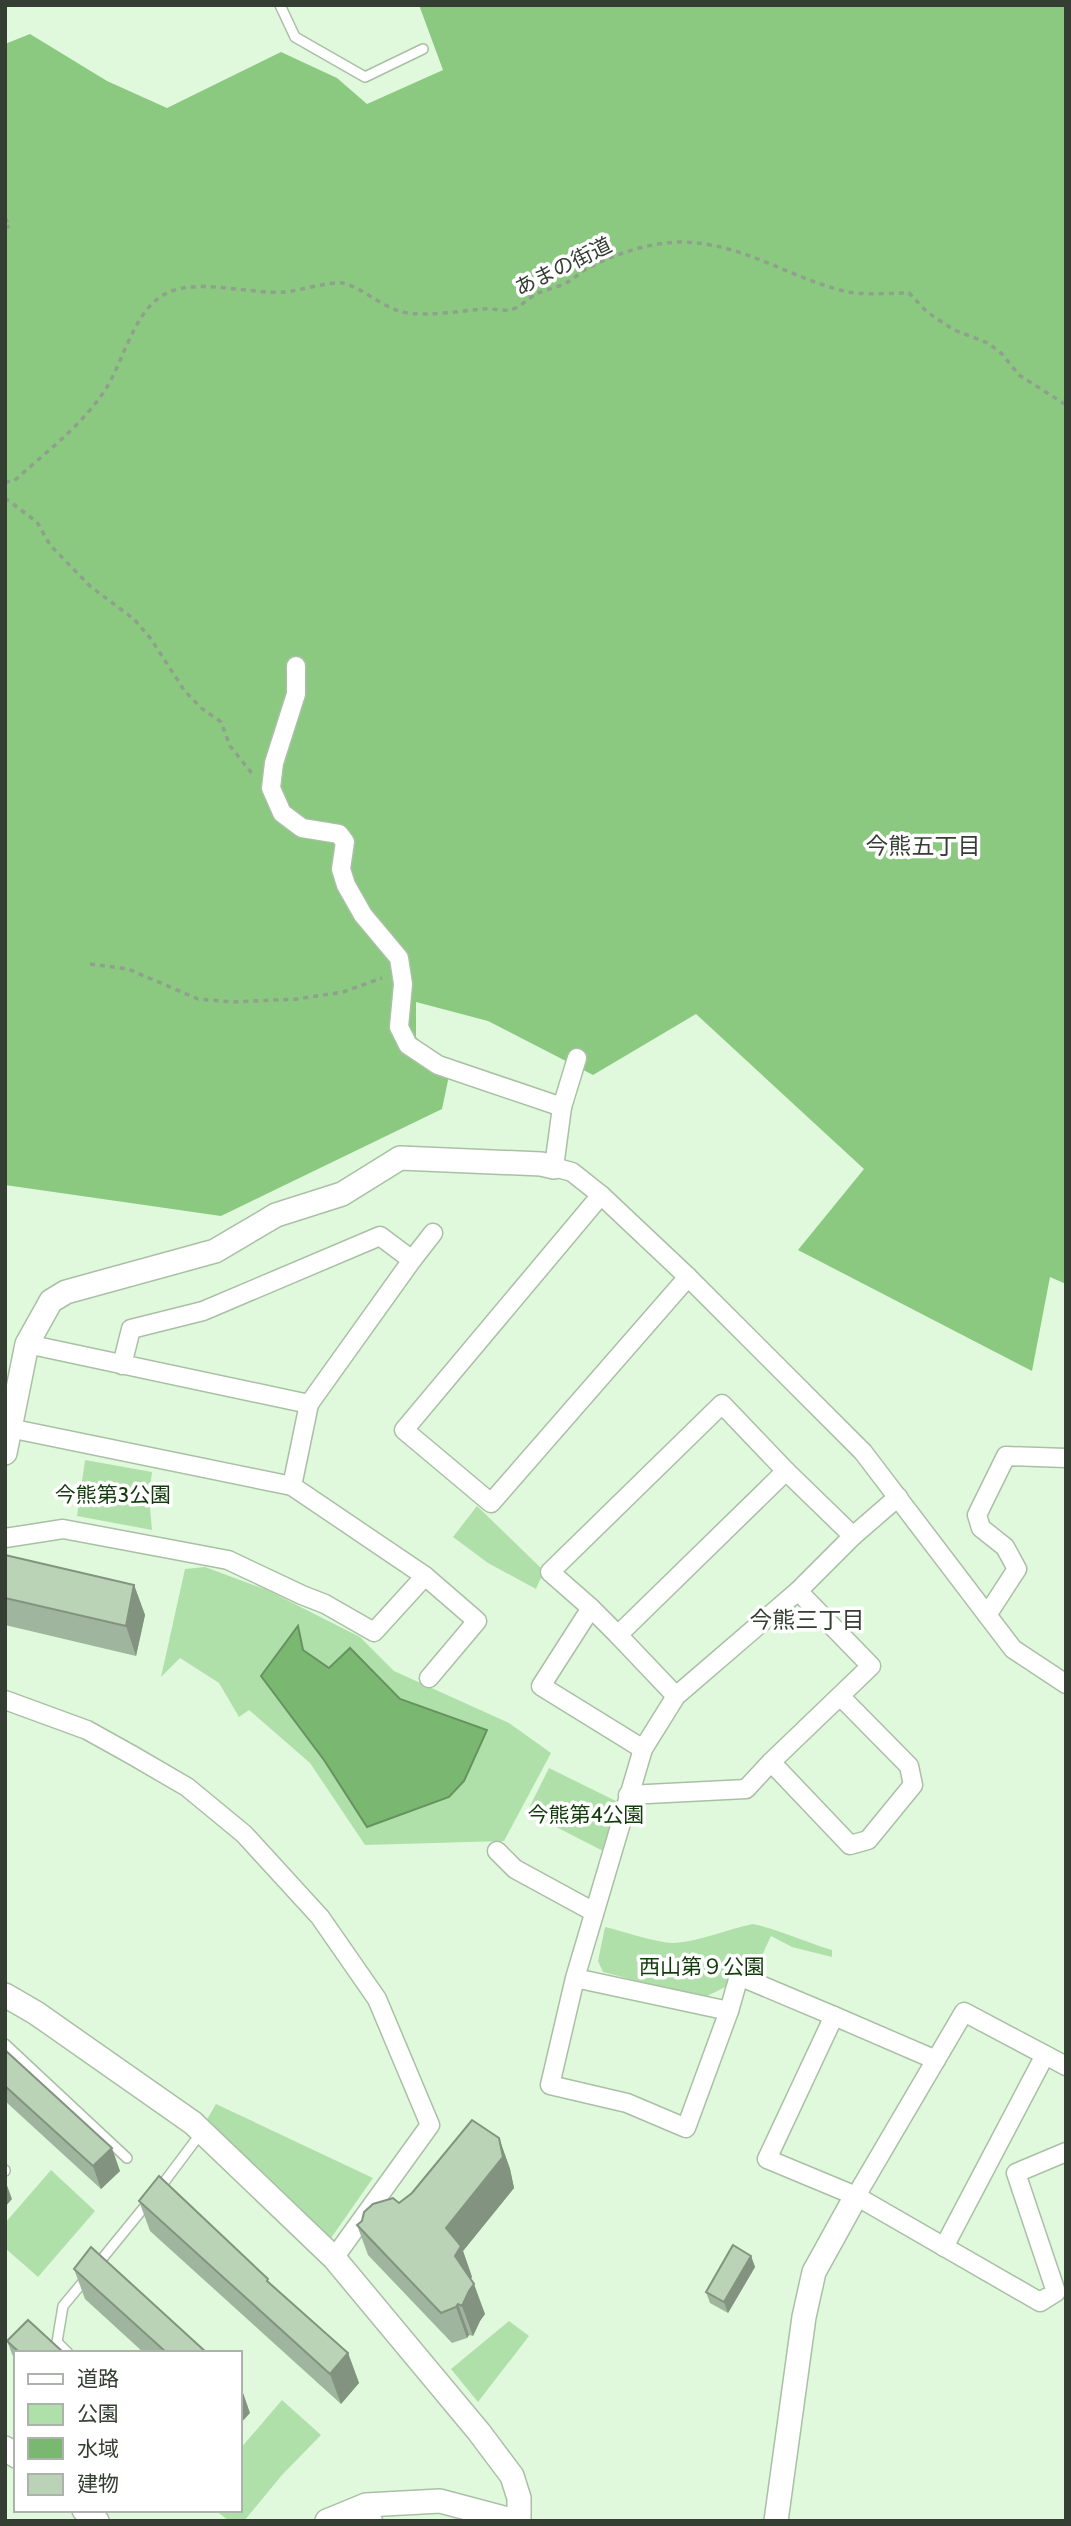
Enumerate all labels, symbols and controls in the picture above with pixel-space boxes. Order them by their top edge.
street label: あまの街道 [510,232,616,300]
district label: 今熊五丁目 [866,832,981,860]
park label: 今熊第3公園 [55,1482,171,1507]
district label: 今熊三丁目 [750,1606,865,1634]
park label: 今熊第4公園 [527,1802,645,1827]
park label: 西山第９公園 [639,1954,765,1979]
legend [14,2351,242,2512]
text: 道路 [77,2366,119,2391]
text: 公園 [77,2401,119,2426]
text: 水域 [77,2436,119,2461]
text: 建物 [77,2471,119,2496]

